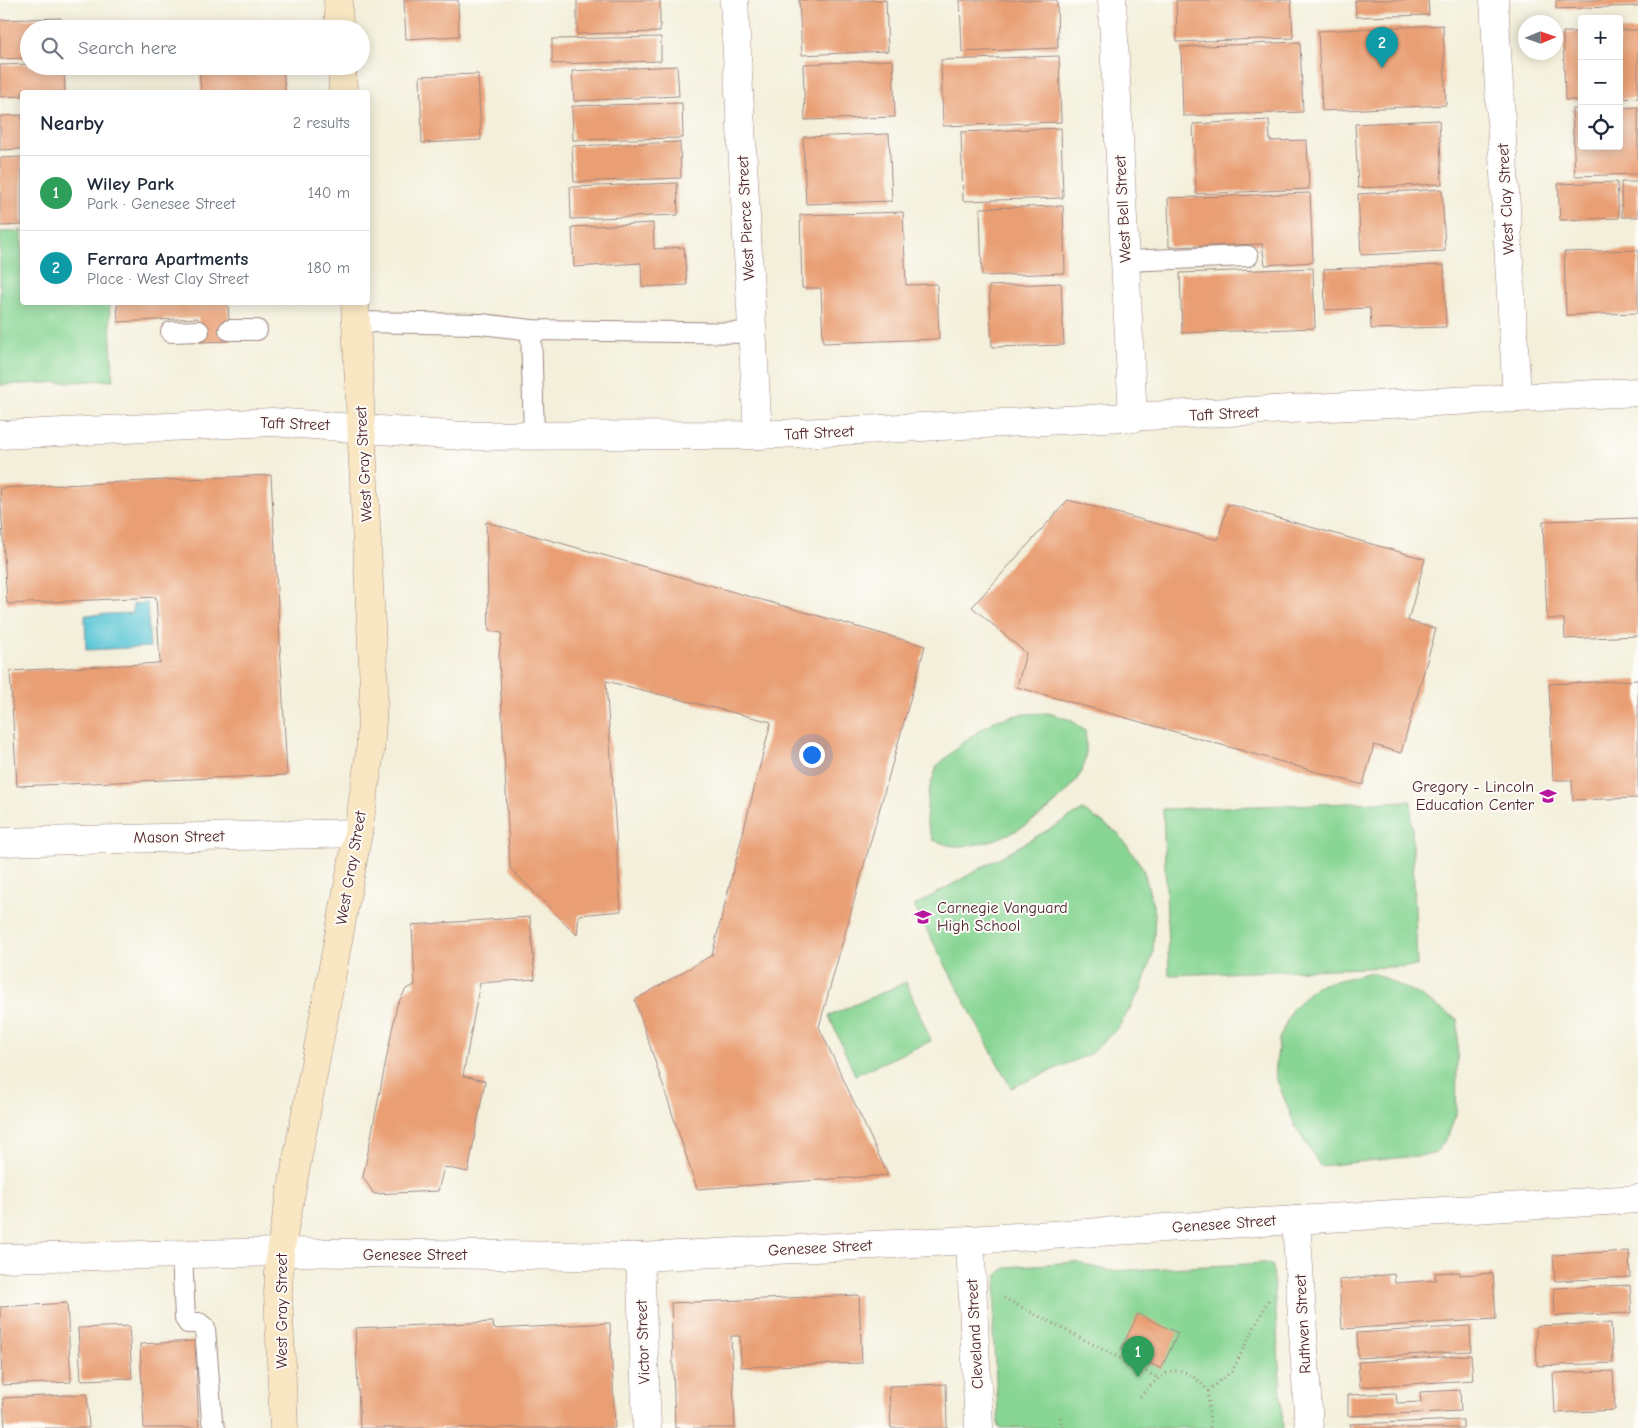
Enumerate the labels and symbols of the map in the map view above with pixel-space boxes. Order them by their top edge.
north arrow [1518,15,1563,60]
pin: 2 [1366,27,1398,68]
street label: West Clay Street [1494,142,1518,255]
street label: West Bell Street [1111,154,1135,263]
street label: West Pierce Street [734,155,758,281]
street label: Taft Street [1189,403,1260,425]
street label: West Gray Street [352,405,376,522]
street label: Taft Street [260,414,330,434]
street label: Taft Street [784,422,855,444]
your location [799,742,825,768]
place label: Gregory - Lincoln Education Center [1412,778,1535,814]
school or university icon: Gregory - Lincoln Education Center [1538,786,1558,806]
street label: West Gray Street [332,809,370,927]
street label: Mason Street [133,827,225,847]
place label: Carnegie Vanguard High School [937,899,1068,935]
school or university icon: Carnegie Vanguard High School [913,907,933,927]
street label: Genesee Street [1171,1211,1277,1237]
street label: Genesee Street [767,1236,873,1260]
street label: Genesee Street [363,1246,468,1264]
street label: West Gray Street [273,1253,291,1369]
street label: Ruthven Street [1291,1273,1315,1374]
street label: Cleveland Street [963,1278,987,1390]
street label: Victor Street [633,1299,653,1384]
pin: 1 [1122,1336,1154,1377]

